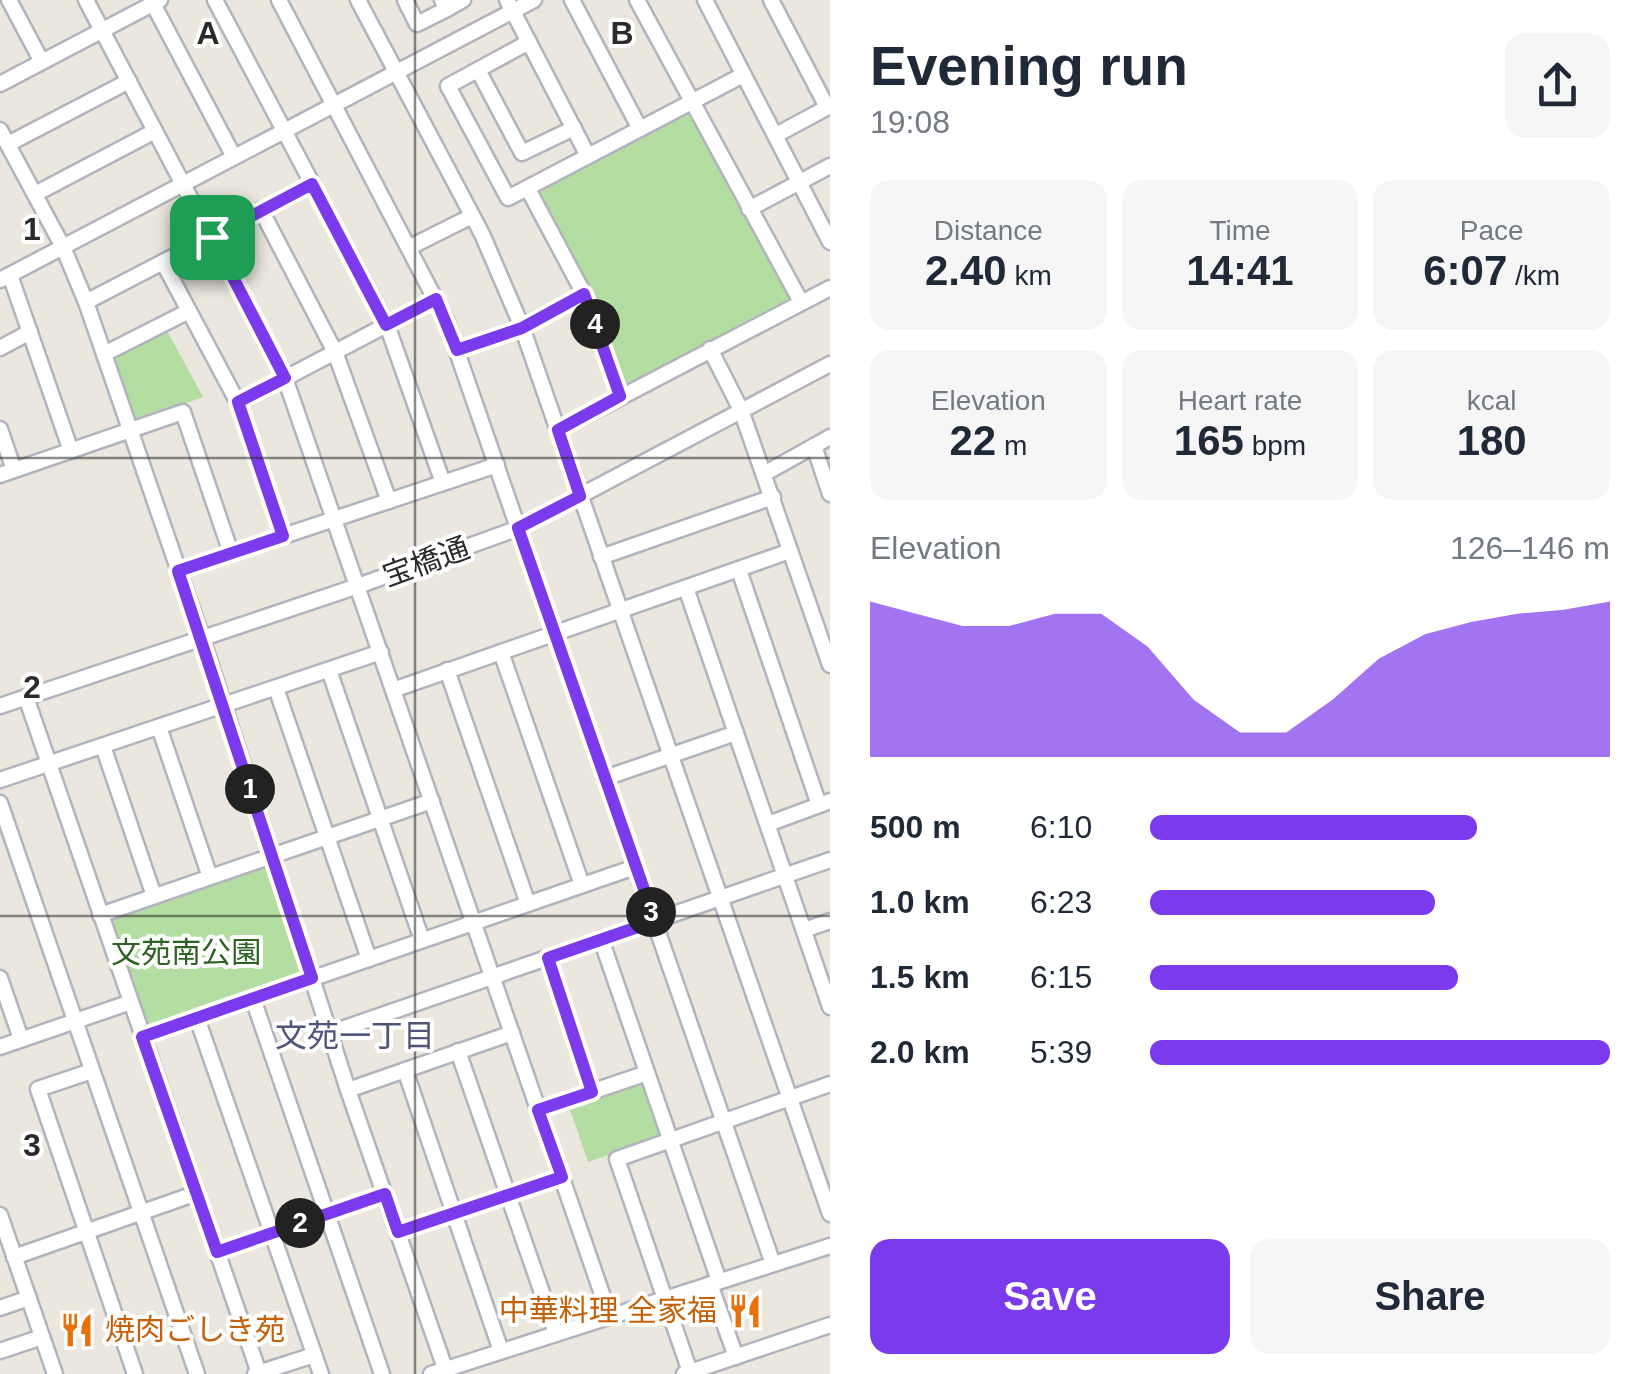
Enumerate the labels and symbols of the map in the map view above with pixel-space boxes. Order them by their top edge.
text: A [196,15,220,51]
text: B [610,15,634,51]
pin [170,195,255,280]
text: 1 [23,211,41,247]
pin: 4 [570,299,620,349]
street label: 宝橋通 [378,531,474,592]
text: 2 [23,669,41,705]
pin: 1 [225,764,275,814]
pin: 3 [626,887,676,937]
park label: 文苑南公園 [111,936,261,969]
district label: 文苑一丁目 [275,1018,435,1054]
text: 3 [23,1127,41,1163]
pin: 2 [275,1198,325,1248]
restaurant icon: 中華料理 全家福 [726,1292,764,1330]
place label: 中華料理 全家福 [499,1294,717,1327]
restaurant icon: 焼肉ごしき苑 [58,1311,96,1349]
place label: 焼肉ごしき苑 [105,1313,285,1346]

